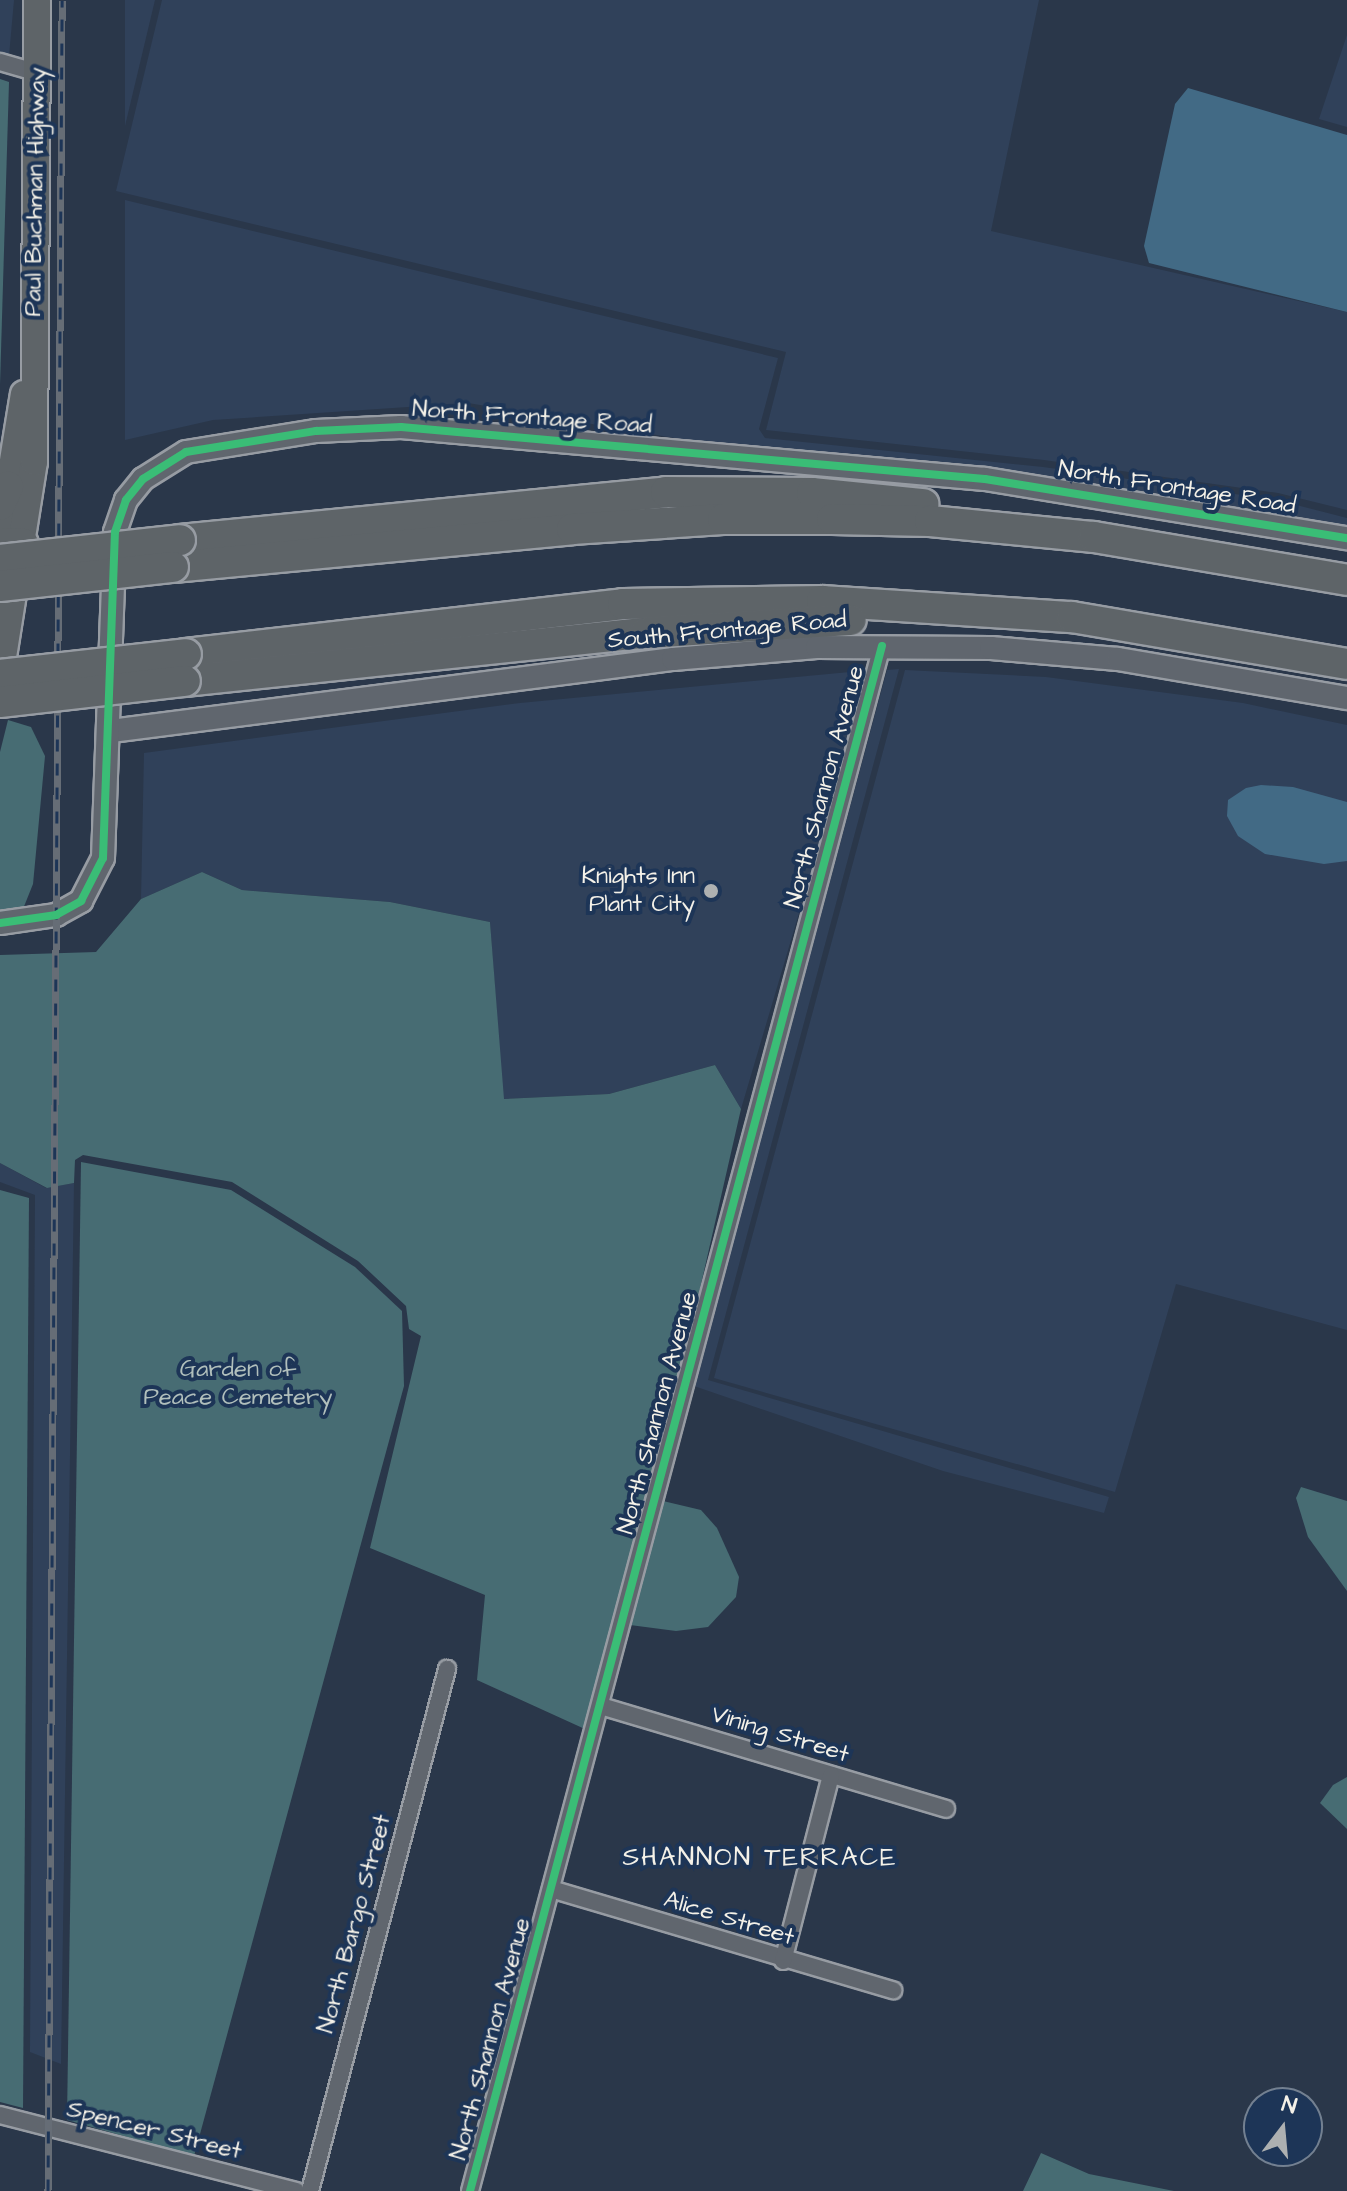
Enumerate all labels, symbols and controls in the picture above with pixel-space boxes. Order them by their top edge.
street label: Paul Buchman Highway [19,67,53,317]
street label: North Frontage Road [411,395,653,441]
street label: North Frontage Road [1056,455,1298,521]
street label: South Frontage Road [606,606,848,656]
street label: North Shannon Avenue [779,663,871,911]
place label: Knights Inn Plant City [582,863,695,919]
marker: Knights Inn Plant City [702,882,720,900]
street label: North Shannon Avenue [612,1289,704,1537]
park label: Garden of Peace Cemetery [143,1356,333,1412]
street label: Vining Street [708,1700,852,1770]
street label: North Bargo Street [312,1812,398,2036]
district label: SHANNON TERRACE [623,1842,897,1874]
street label: Alice Street [660,1886,798,1952]
street label: North Shannon Avenue [445,1915,537,2163]
north arrow [1243,2087,1323,2167]
text: N [1278,2089,1300,2122]
street label: Spencer Street [64,2095,244,2167]

